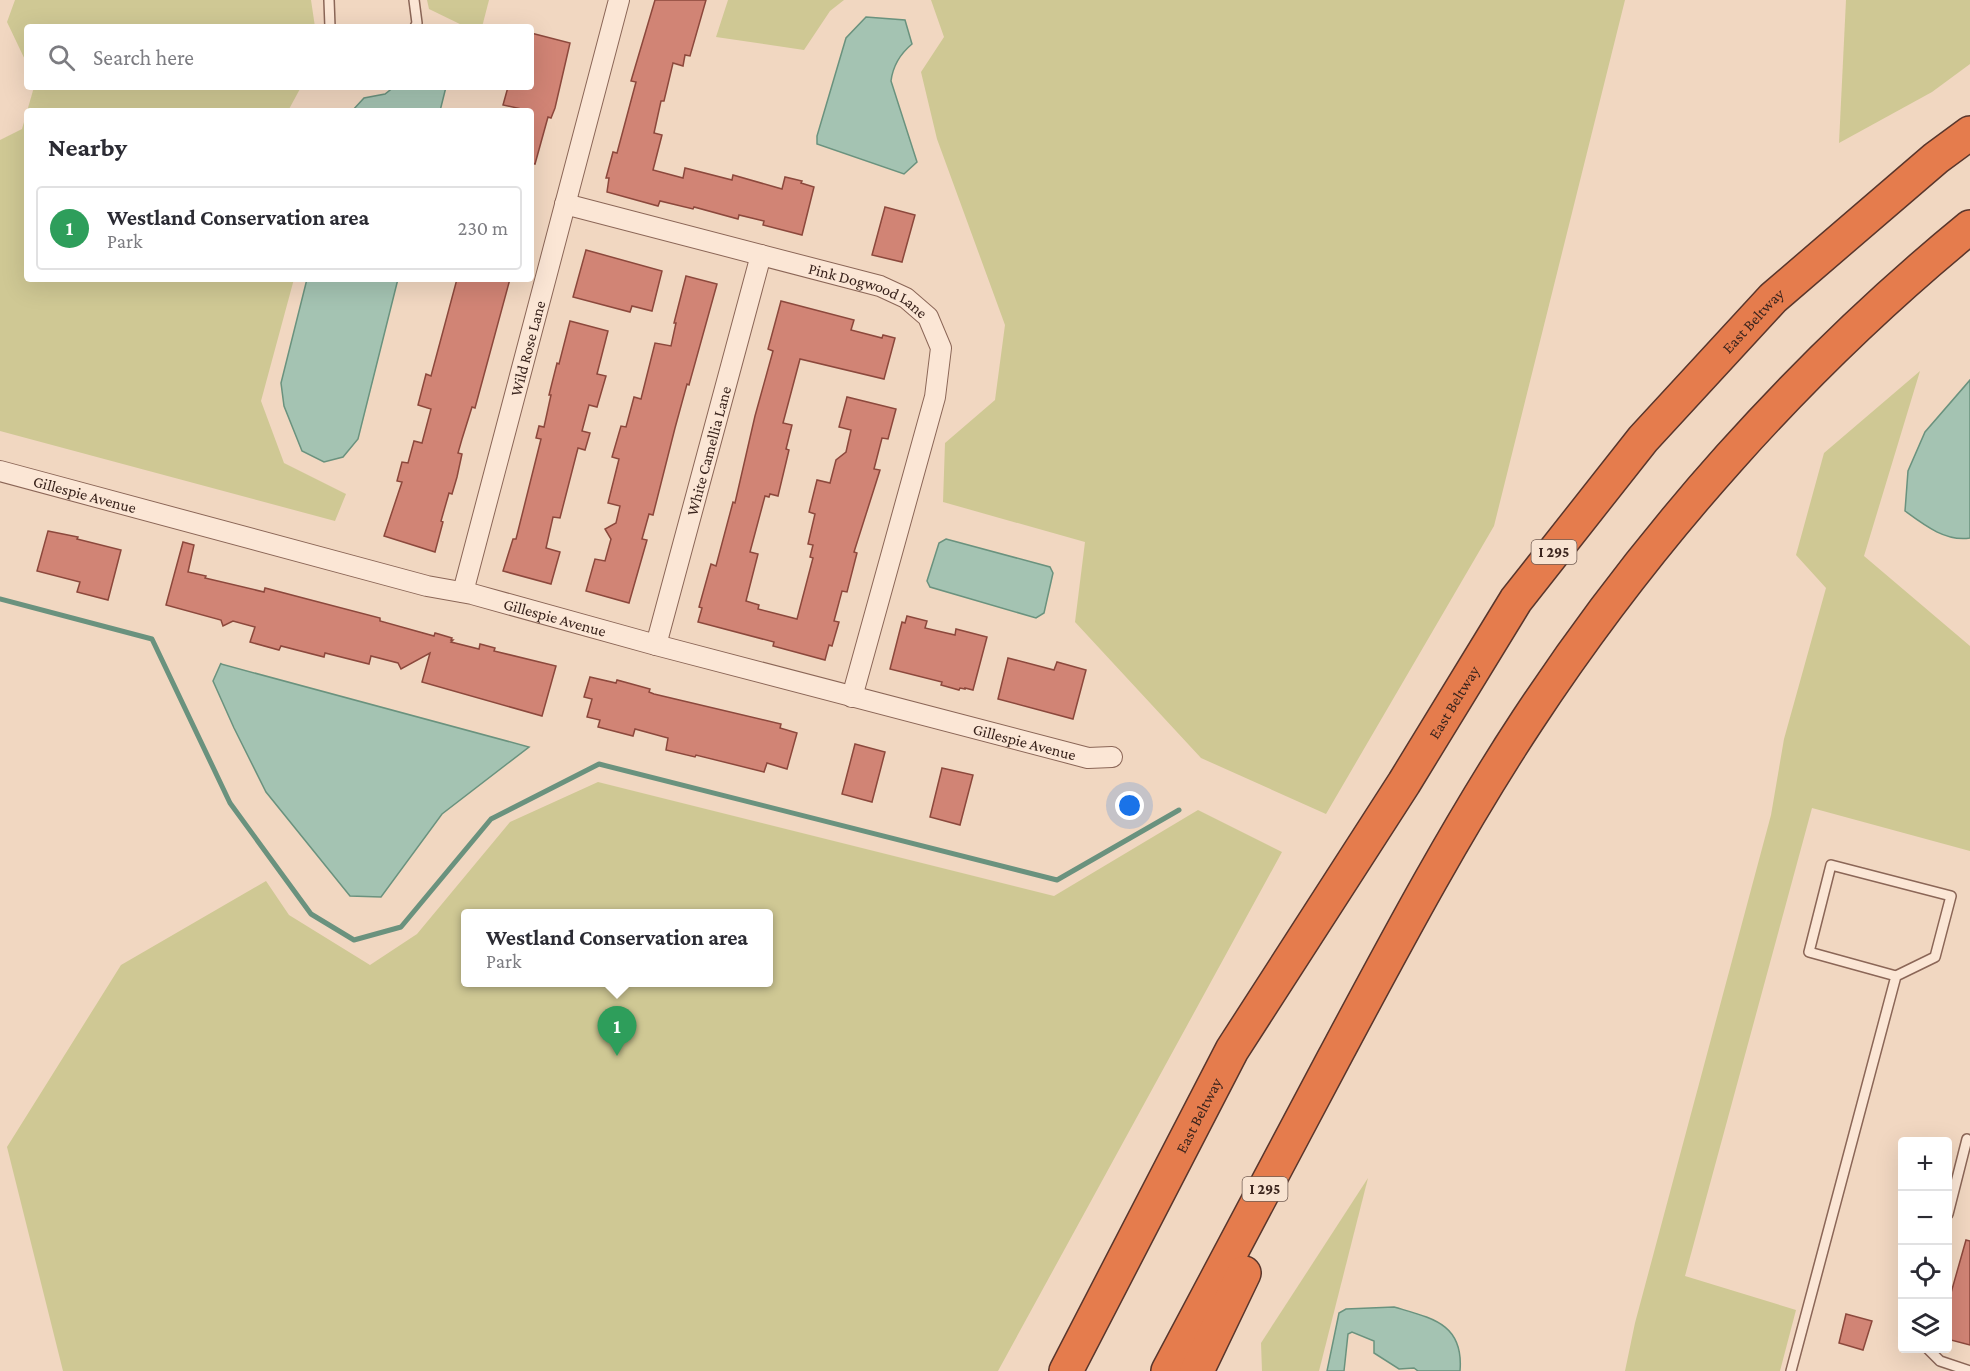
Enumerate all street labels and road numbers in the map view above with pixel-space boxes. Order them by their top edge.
street label: Pink Dogwood Lane [807,260,931,322]
street label: East Beltway [1719,285,1788,357]
street label: Wild Rose Lane [507,299,548,398]
street label: White Camellia Lane [683,384,734,518]
street label: Gillespie Avenue [32,472,138,516]
road number: I 295 [1532,540,1576,564]
street label: Gillespie Avenue [502,595,608,640]
street label: East Beltway [1425,662,1484,742]
street label: Gillespie Avenue [971,720,1078,764]
street label: East Beltway [1172,1074,1226,1156]
road number: I 295 [1242,1177,1288,1201]

